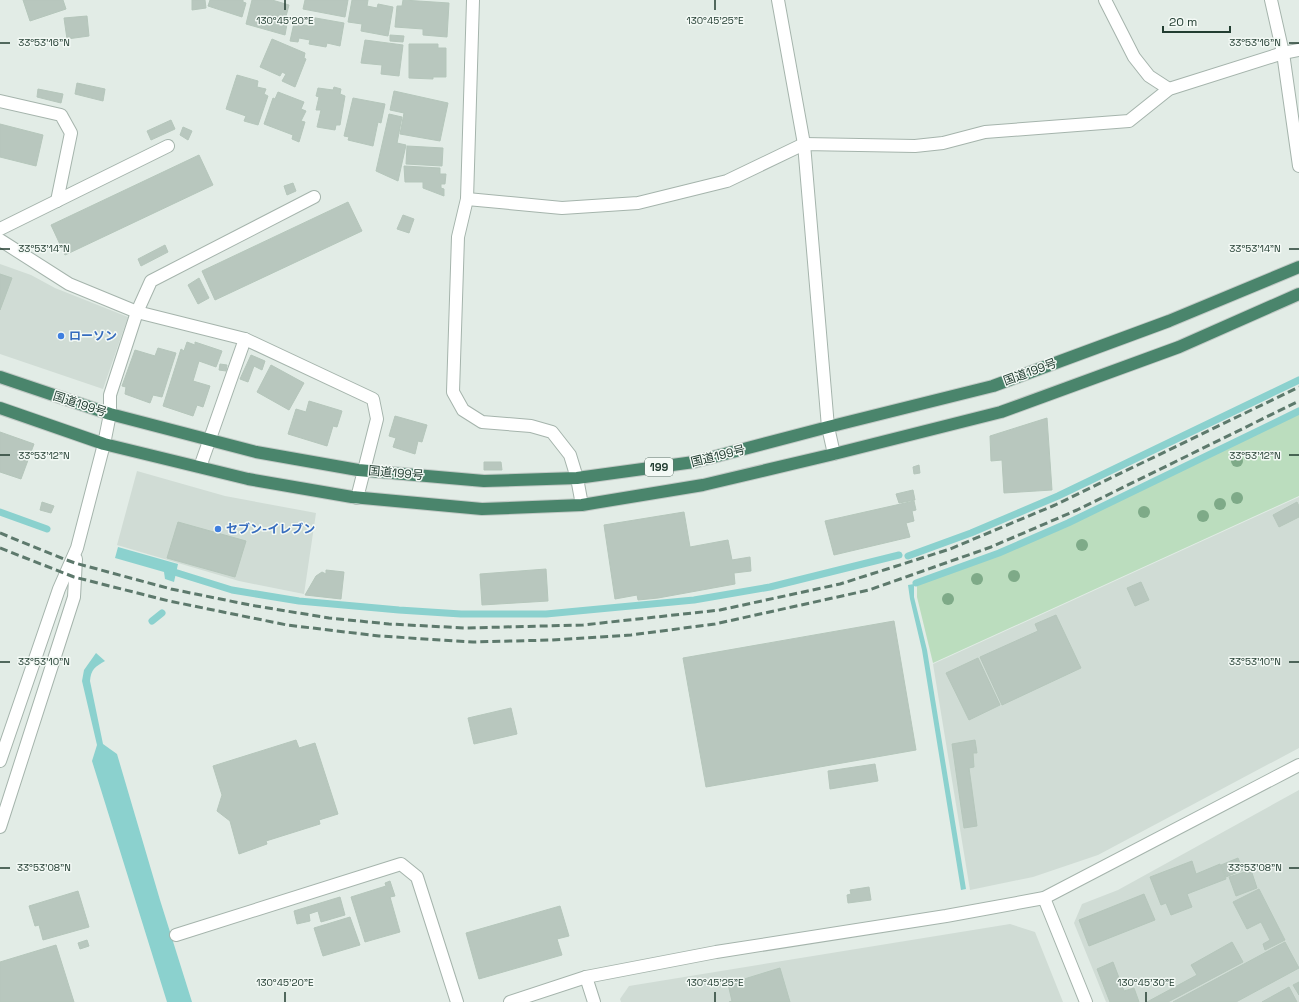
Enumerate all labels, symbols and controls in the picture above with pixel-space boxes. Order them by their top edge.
scale bar [1163,8,1230,34]
text: 130°45'20"E [256,14,314,27]
text: 130°45'25"E [686,14,744,27]
text: 20 m [1169,14,1197,30]
text: 33°53'16"N [18,36,70,49]
text: 33°53'16"N [1229,36,1281,49]
text: 33°53'14"N [18,242,70,255]
text: 33°53'14"N [1229,242,1281,255]
place label: ローソン [69,328,117,344]
marker: ローソン [56,331,66,341]
street label: 国道199号 [1001,355,1059,389]
street label: 国道199号 [51,388,109,420]
street label: 国道199号 [689,441,747,471]
text: 33°53'12"N [18,449,70,462]
text: 33°53'12"N [1229,449,1281,462]
road number: 199 [645,458,673,476]
street label: 国道199号 [368,463,424,483]
place label: セブン-イレブン [226,521,315,537]
marker: セブン-イレブン [213,524,223,534]
text: 33°53'10"N [18,655,70,668]
text: 33°53'10"N [1229,655,1281,668]
text: 33°53'08"N [17,861,71,874]
text: 33°53'08"N [1228,861,1282,874]
text: 130°45'20"E [256,976,314,989]
text: 130°45'25"E [686,976,744,989]
text: 130°45'30"E [1117,976,1175,989]

